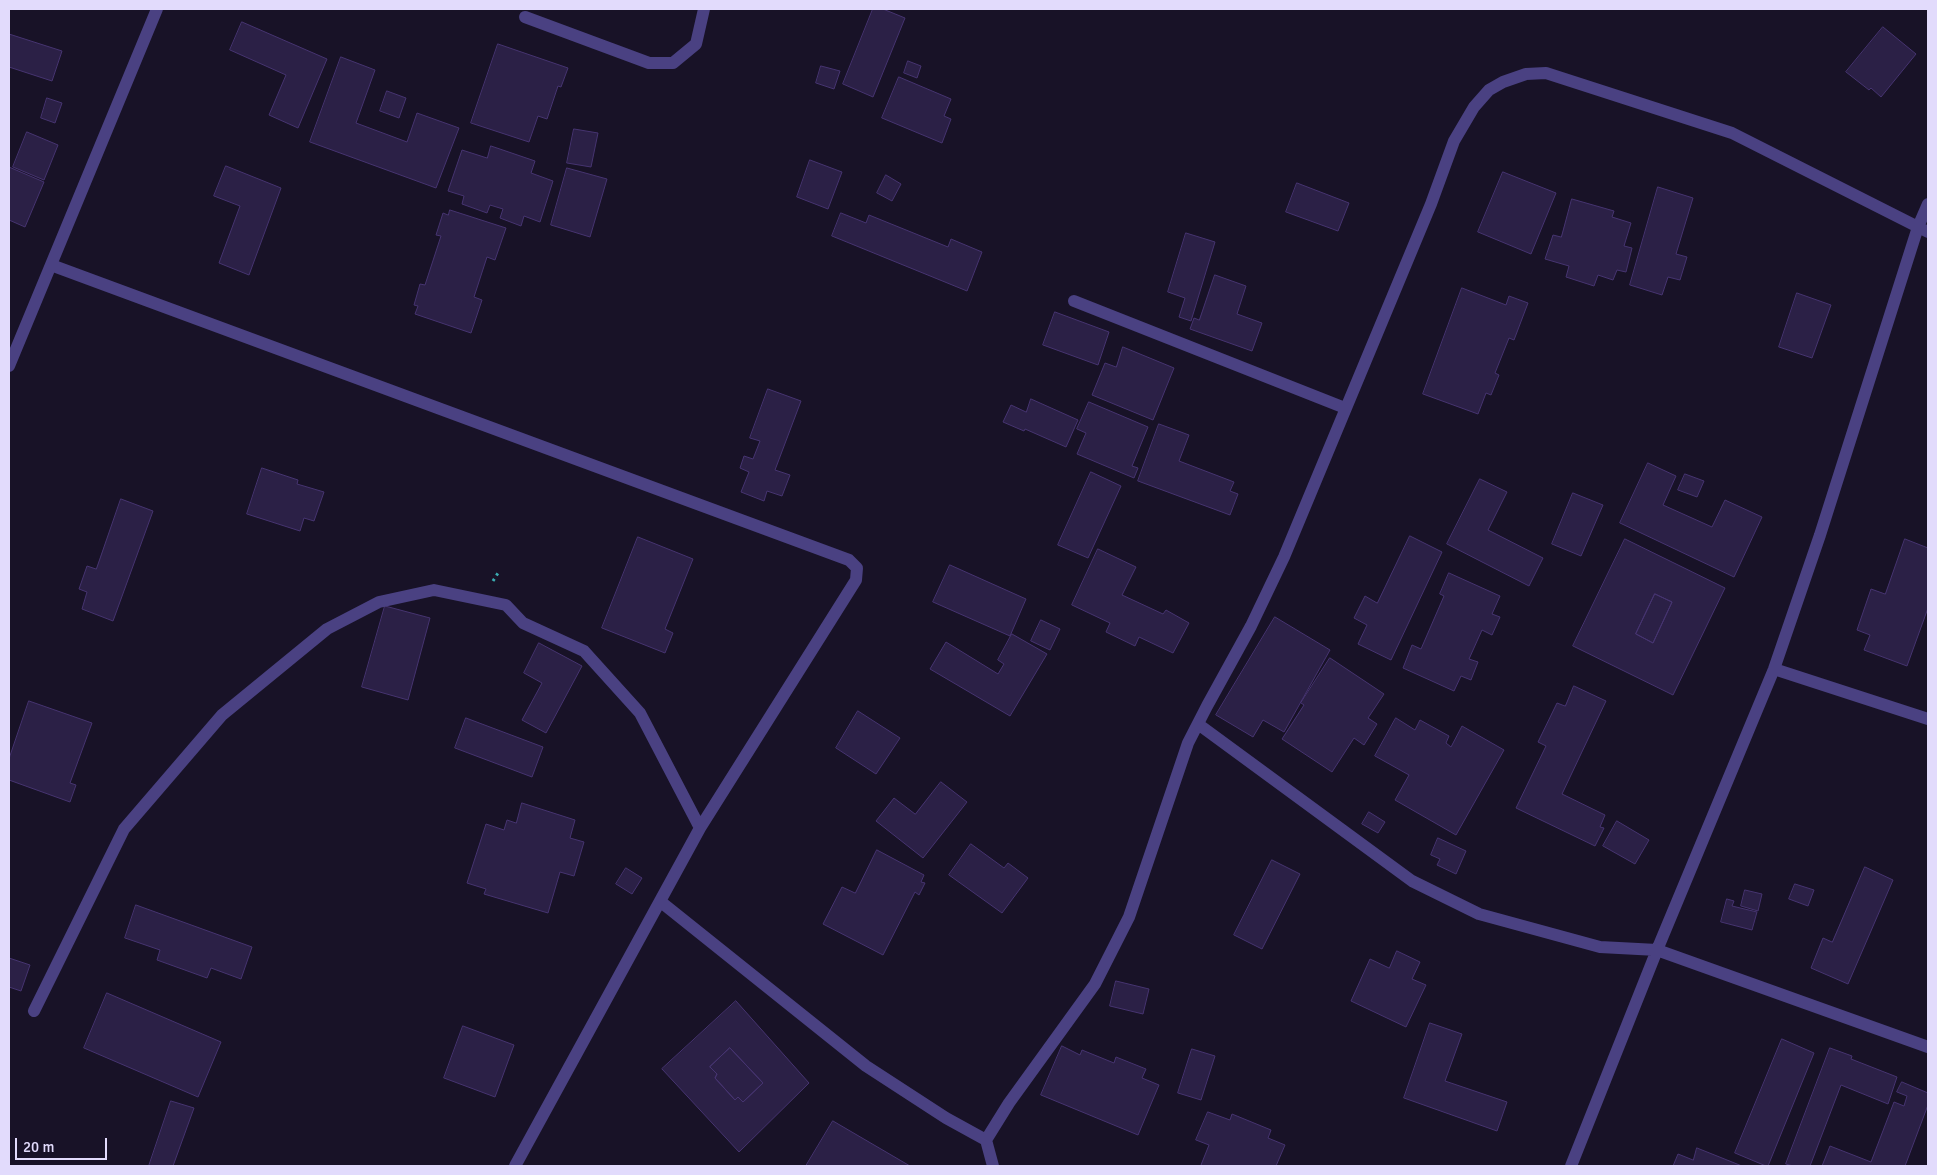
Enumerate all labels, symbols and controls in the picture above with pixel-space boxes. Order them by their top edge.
scale bar [18,1128,110,1160]
text: 20 m [23,1138,54,1156]

